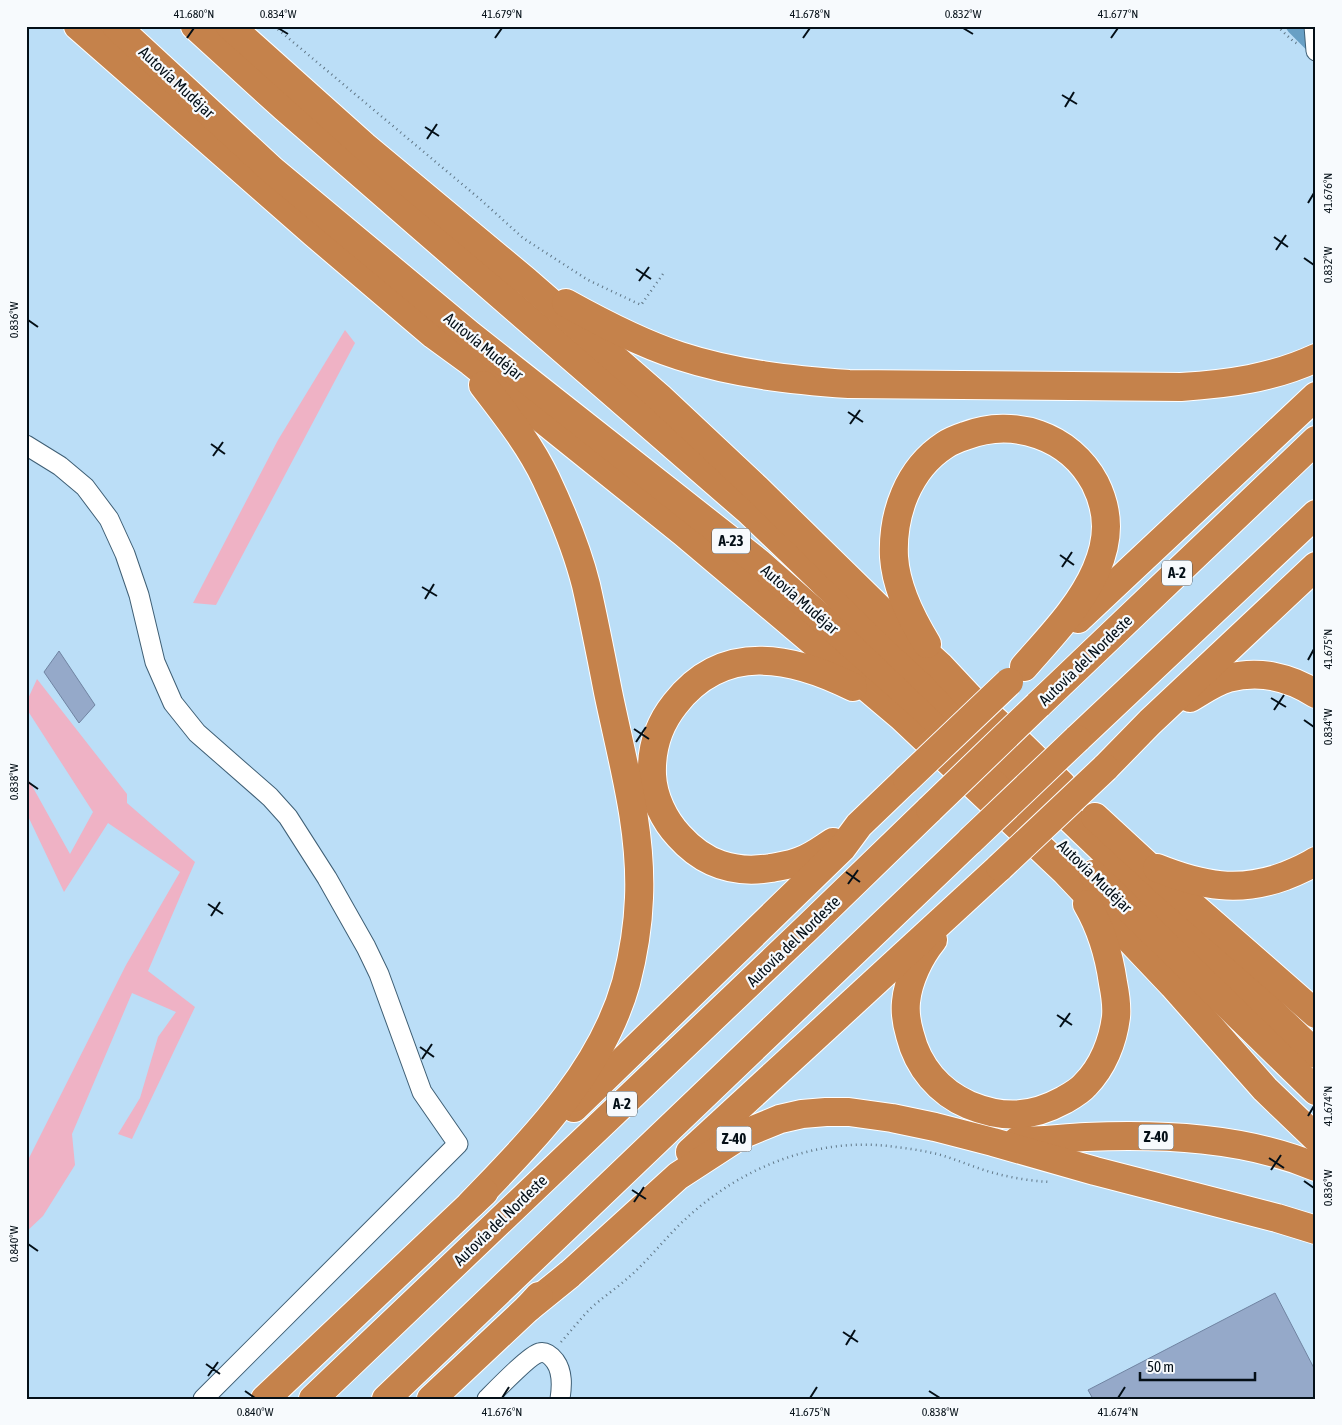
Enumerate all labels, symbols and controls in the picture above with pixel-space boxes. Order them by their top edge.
text: 41.680°N [174,7,214,21]
text: 0.834°W [260,7,297,21]
text: 41.679°N [482,7,522,21]
text: 41.678°N [790,7,830,21]
text: 0.832°W [945,7,982,21]
text: 41.677°N [1098,7,1138,21]
street label: Autovía Mudéjar [135,43,219,122]
text: 41.676°N [1321,173,1335,213]
text: 0.832°W [1321,246,1335,283]
text: 0.836°W [7,301,21,338]
street label: Autovía Mudéjar [440,309,527,384]
road number: A-23 [712,528,750,554]
road number: A-2 [1162,560,1192,586]
street label: Autovía Mudéjar [757,561,842,638]
street label: Autovía del Nordeste [1035,611,1135,709]
text: 41.675°N [1321,629,1335,669]
text: 0.834°W [1321,708,1335,745]
text: 0.838°W [7,763,21,800]
street label: Autovía Mudéjar [1053,836,1136,917]
street label: Autovía del Nordeste [743,892,843,990]
text: 41.674°N [1321,1086,1335,1126]
road number: A-2 [607,1092,637,1116]
road number: Z-40 [1138,1124,1174,1150]
road number: Z-40 [716,1126,752,1152]
text: 0.836°W [1321,1169,1335,1206]
street label: Autovía del Nordeste [450,1171,550,1269]
text: 0.840°W [7,1225,21,1262]
scale bar [1140,1350,1254,1382]
text: 50 m [1147,1358,1174,1375]
text: 0.840°W [237,1405,274,1419]
text: 41.676°N [482,1405,522,1419]
text: 41.675°N [790,1405,830,1419]
text: 0.838°W [922,1405,959,1419]
text: 41.674°N [1098,1405,1138,1419]

